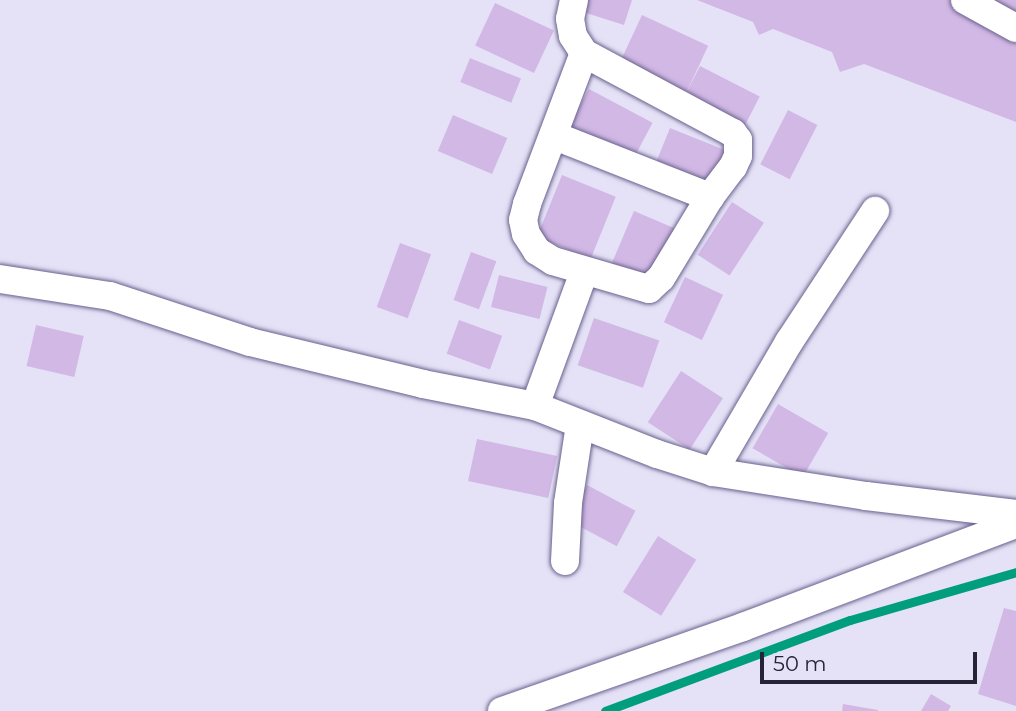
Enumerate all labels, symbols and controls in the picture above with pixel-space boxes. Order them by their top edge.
scale bar [764,638,981,682]
text: 50 m [773,651,827,676]

